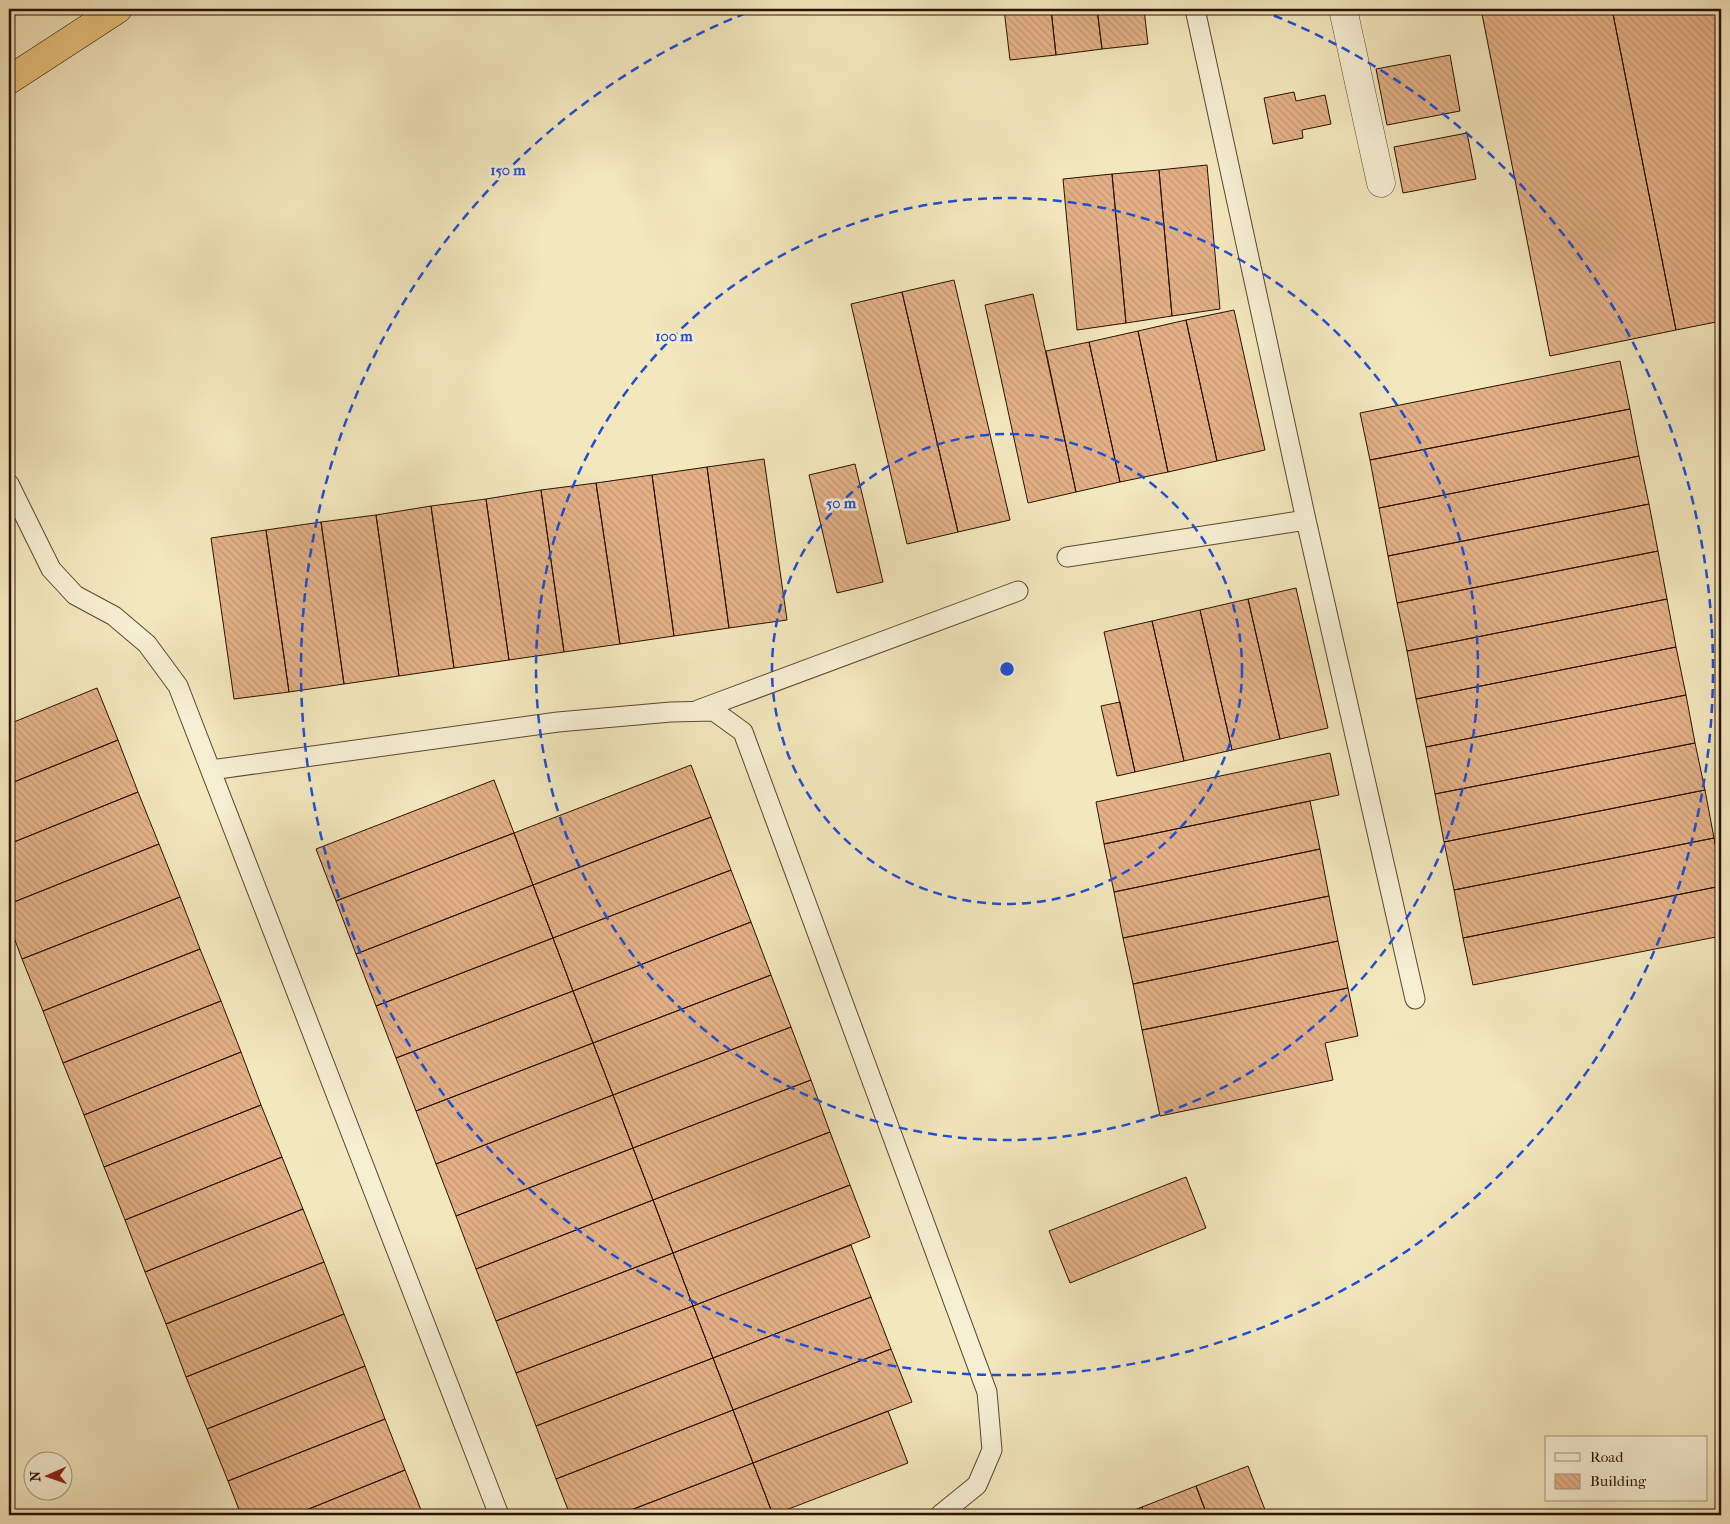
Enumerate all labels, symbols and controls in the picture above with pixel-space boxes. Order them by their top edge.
text: 150 m [490,161,526,179]
text: 100 m [655,327,693,345]
text: 50 m [826,494,857,512]
centre of rings [998,660,1016,678]
legend [1545,1436,1708,1502]
text: Road [1590,1448,1624,1466]
north arrow [22,1452,72,1502]
text: N [27,1470,44,1482]
text: Building [1590,1472,1647,1490]

